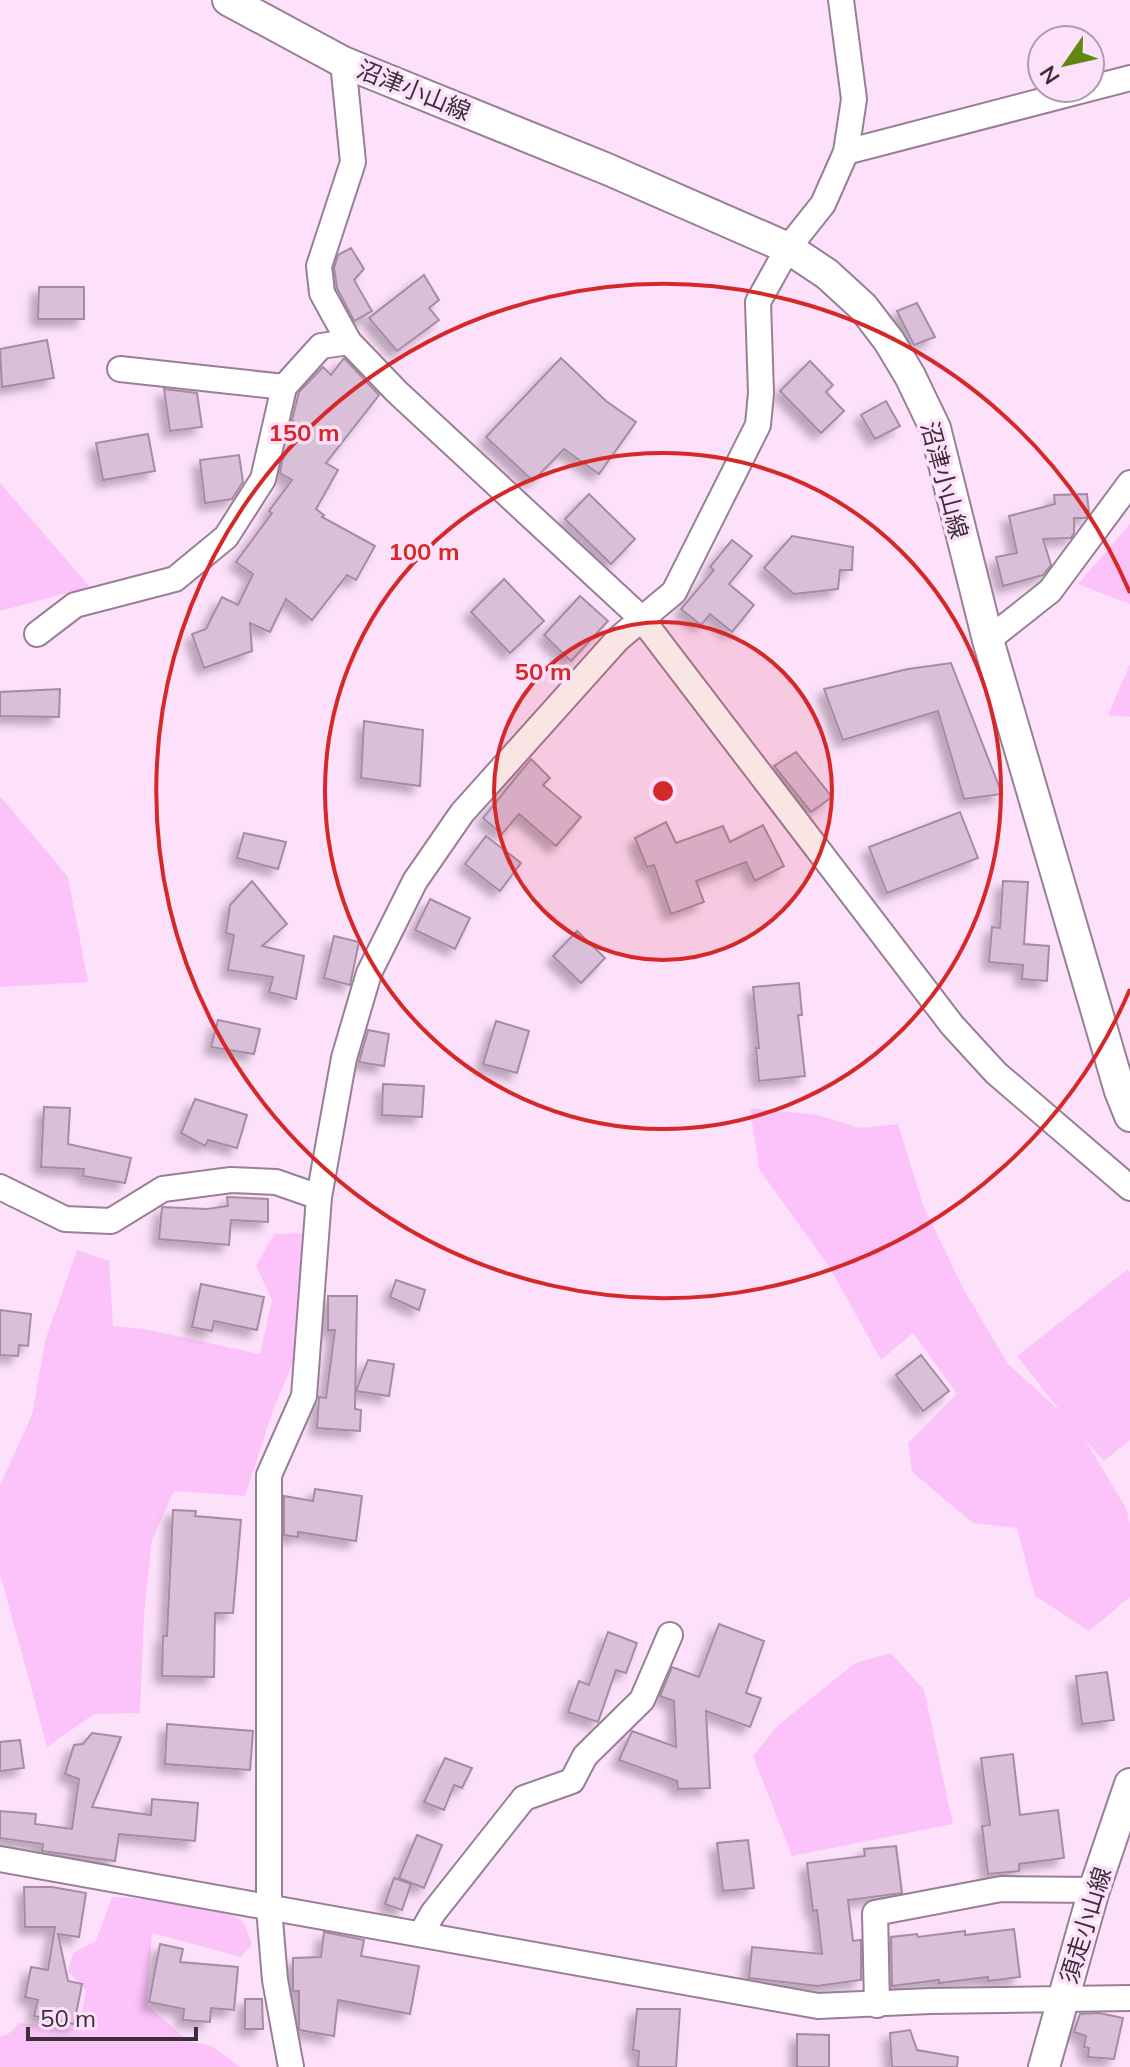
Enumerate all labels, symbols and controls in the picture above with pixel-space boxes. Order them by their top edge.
north arrow [1026,24,1106,104]
street label: 沼津小山線 [353,54,475,126]
text: N [1033,60,1066,90]
text: 150 m [268,417,340,447]
street label: 沼津小山線 [915,418,975,542]
text: 100 m [388,536,460,566]
text: 50 m [515,656,571,686]
centre of rings [649,777,677,805]
street label: 須走小山線 [1053,1863,1117,1987]
scale bar [28,1991,196,2041]
text: 50 m [40,2003,96,2033]

